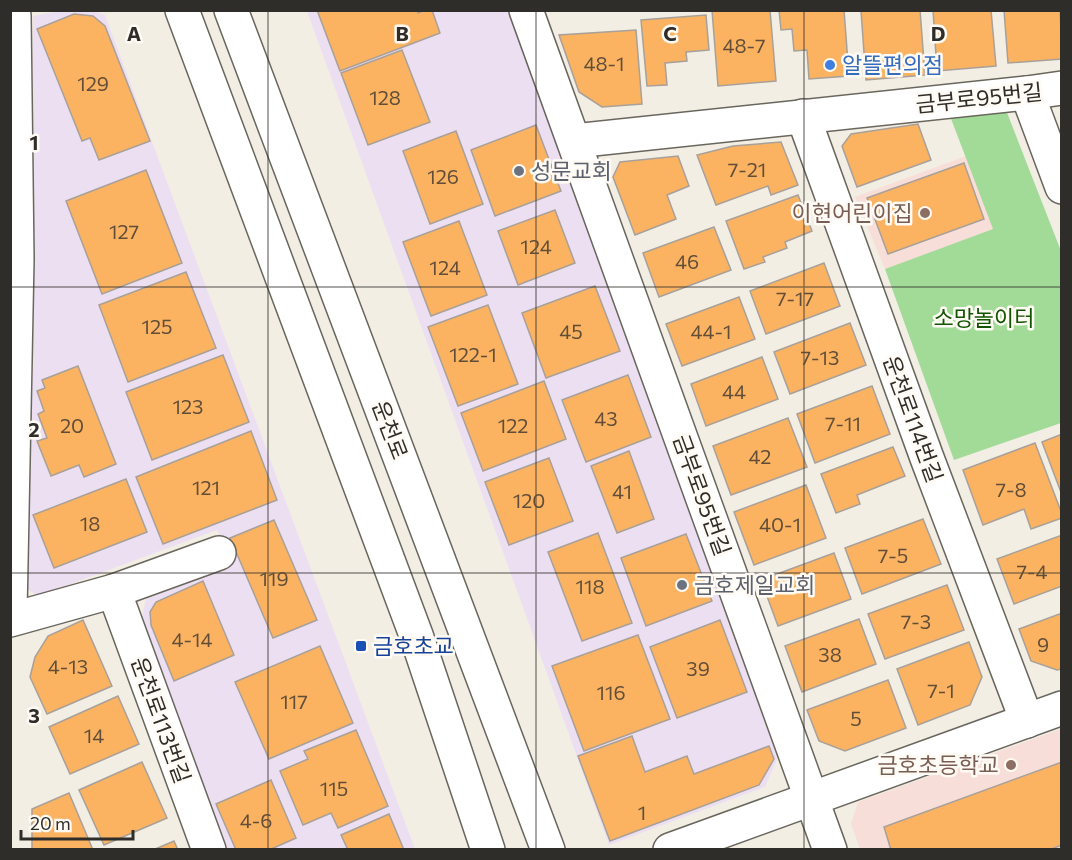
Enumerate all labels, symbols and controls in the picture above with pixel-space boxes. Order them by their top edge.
text: A [127,21,141,45]
text: B [395,21,409,45]
text: C [663,21,677,45]
text: D [931,21,945,45]
house number: 48-7 [722,33,766,57]
house number: 48-1 [583,51,625,75]
place label: 알뜰편의점 [842,51,943,78]
marker: 알뜰편의점 [823,58,837,72]
house number: 129 [77,71,109,95]
street label: 금부로95번길 [914,77,1044,118]
house number: 128 [369,85,401,109]
text: 1 [29,130,39,154]
place label: 성문교회 [531,157,612,184]
house number: 7-21 [728,157,766,181]
house number: 126 [427,164,459,188]
marker: 성문교회 [512,164,526,178]
place label: 이현어린이집 [792,199,913,226]
marker: 이현어린이집 [918,206,932,220]
house number: 127 [109,219,139,243]
house number: 124 [520,234,552,258]
house number: 46 [675,249,699,273]
house number: 124 [429,255,461,279]
house number: 7-17 [776,286,814,310]
park label: 소망놀이터 [933,304,1035,331]
house number: 125 [141,314,173,338]
house number: 45 [559,319,583,343]
house number: 44-1 [691,319,732,343]
house number: 122-1 [449,342,497,366]
house number: 7-13 [801,345,839,369]
street label: 운천로114번길 [878,352,949,486]
house number: 44 [722,379,746,403]
house number: 123 [172,394,204,418]
street label: 운천로 [367,397,414,463]
house number: 43 [594,406,618,430]
house number: 7-11 [825,411,861,435]
house number: 20 [60,413,84,437]
house number: 122 [498,413,528,437]
text: 2 [28,417,40,441]
street label: 금부로95번길 [668,430,737,559]
house number: 42 [749,444,771,468]
house number: 121 [192,475,220,499]
house number: 7-8 [995,477,1027,501]
house number: 41 [612,479,632,503]
house number: 120 [513,488,545,512]
house number: 18 [80,511,100,535]
house number: 40-1 [759,512,801,536]
house number: 7-5 [878,543,908,567]
house number: 7-4 [1016,559,1048,583]
house number: 119 [259,566,289,590]
place label: 금호제일교회 [694,571,815,598]
house number: 118 [575,574,605,598]
marker: 금호제일교회 [675,578,689,592]
house number: 7-3 [901,609,931,633]
house number: 4-14 [172,627,213,651]
place label: 금호초교 [373,632,454,659]
house number: 9 [1037,632,1049,656]
marker: 금호초교 [354,639,368,653]
house number: 38 [818,642,842,666]
street label: 운천로113번길 [126,653,197,787]
house number: 4-13 [48,654,88,678]
house number: 39 [686,656,710,680]
house number: 7-1 [927,678,955,702]
house number: 116 [596,680,626,704]
house number: 117 [280,689,308,713]
text: 3 [28,703,40,727]
house number: 5 [850,706,862,730]
house number: 14 [84,723,104,747]
place label: 금호초등학교 [878,751,999,778]
marker: 금호초등학교 [1004,758,1018,772]
house number: 115 [320,776,348,800]
house number: 1 [638,800,646,824]
scale bar [21,803,134,841]
house number: 4-6 [240,808,272,832]
text: 20 m [30,812,71,834]

